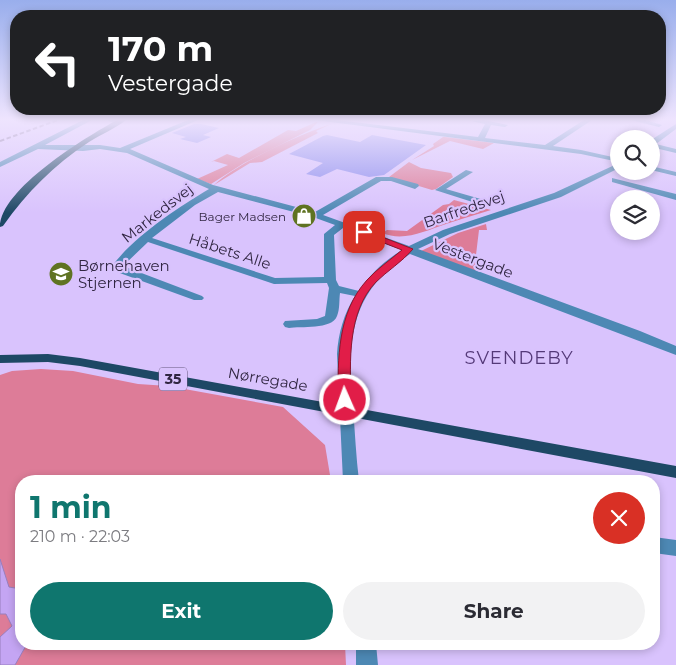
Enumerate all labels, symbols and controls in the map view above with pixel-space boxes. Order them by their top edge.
text: 170 m [108,27,213,70]
icon: left [25,30,90,95]
text: Vestergade [108,70,233,97]
map controls [610,130,660,240]
button: search [610,130,660,180]
street label: Markedsvej [118,179,196,247]
street label: Barfredsvej [421,186,507,232]
button: layers [610,190,660,240]
shop icon: Bager Madsen [291,203,317,229]
place label: Bager Madsen [199,209,286,224]
pin [343,211,385,253]
icon: arrive [350,218,378,246]
street label: Håbets Alle [186,229,274,273]
street label: Vestergade [430,234,516,282]
place label: Børnehaven Stjernen [78,256,170,292]
school or university icon: Børnehaven Stjernen [48,261,74,287]
district label: SVENDEBY [464,347,574,369]
street label: Nørregade [227,363,309,395]
road number: 35 [159,368,187,390]
position arrow [318,373,370,425]
text: 1 min [30,489,111,526]
button: close [593,492,645,544]
text: 210 m · 22:03 [30,527,130,546]
button: Exit [30,582,333,640]
button: Share [343,582,645,640]

